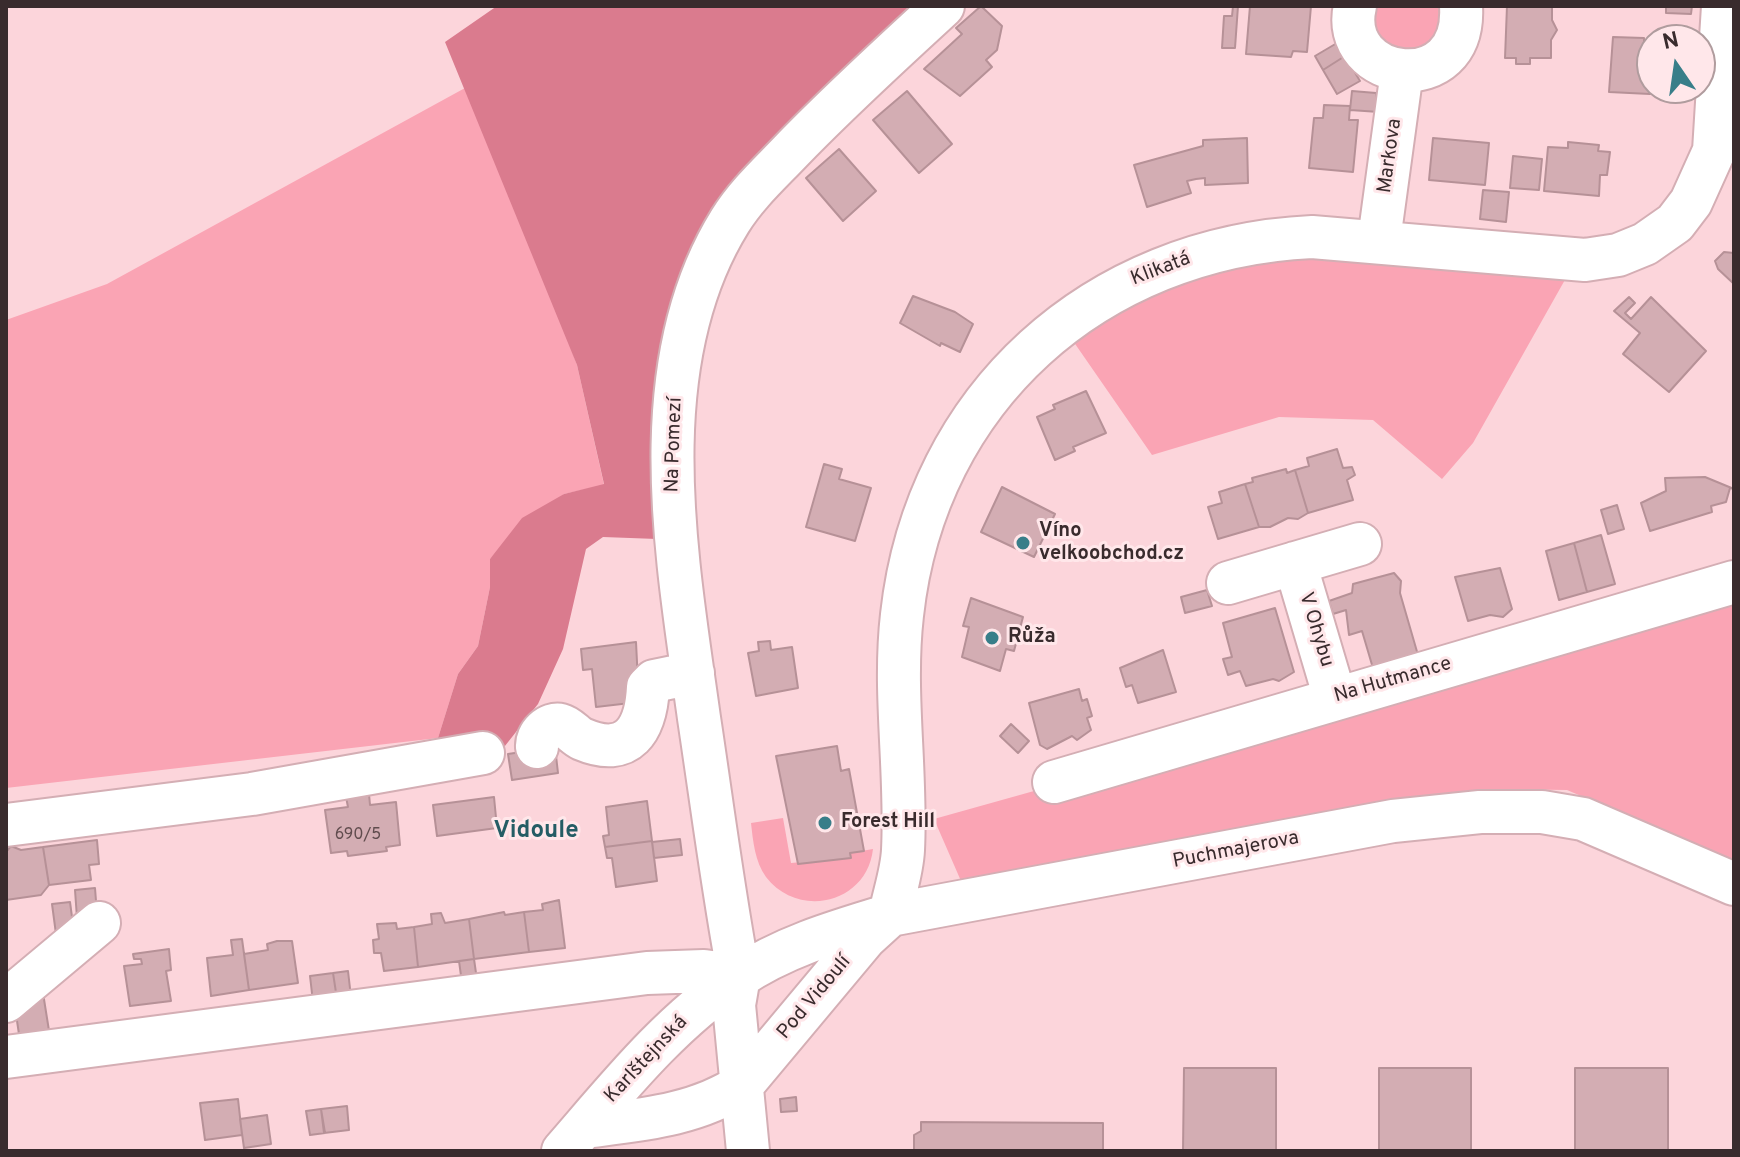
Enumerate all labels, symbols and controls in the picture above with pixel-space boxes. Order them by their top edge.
north arrow [1636,24,1716,104]
text: N [1660,27,1682,57]
street label: Markova [1374,117,1408,195]
street label: Klikatá [1128,248,1194,292]
street label: Na Pomezí [661,397,689,493]
place label: Víno velkoobchod.cz [1039,520,1184,567]
marker: Víno velkoobchod.cz [1014,534,1032,552]
street label: V Ohybu [1292,590,1338,670]
place label: Růža [1008,626,1056,650]
marker: Růža [983,629,1001,647]
street label: Na Hutmance [1331,653,1455,709]
place label: Forest Hill [841,811,935,835]
marker: Forest Hill [816,814,834,832]
district label: Vidoule [493,818,579,846]
house number: 690/5 [335,826,381,846]
street label: Puchmajerova [1171,827,1301,875]
street label: Pod Vidoulí [773,951,857,1045]
street label: Karlštejnská [600,1011,694,1109]

